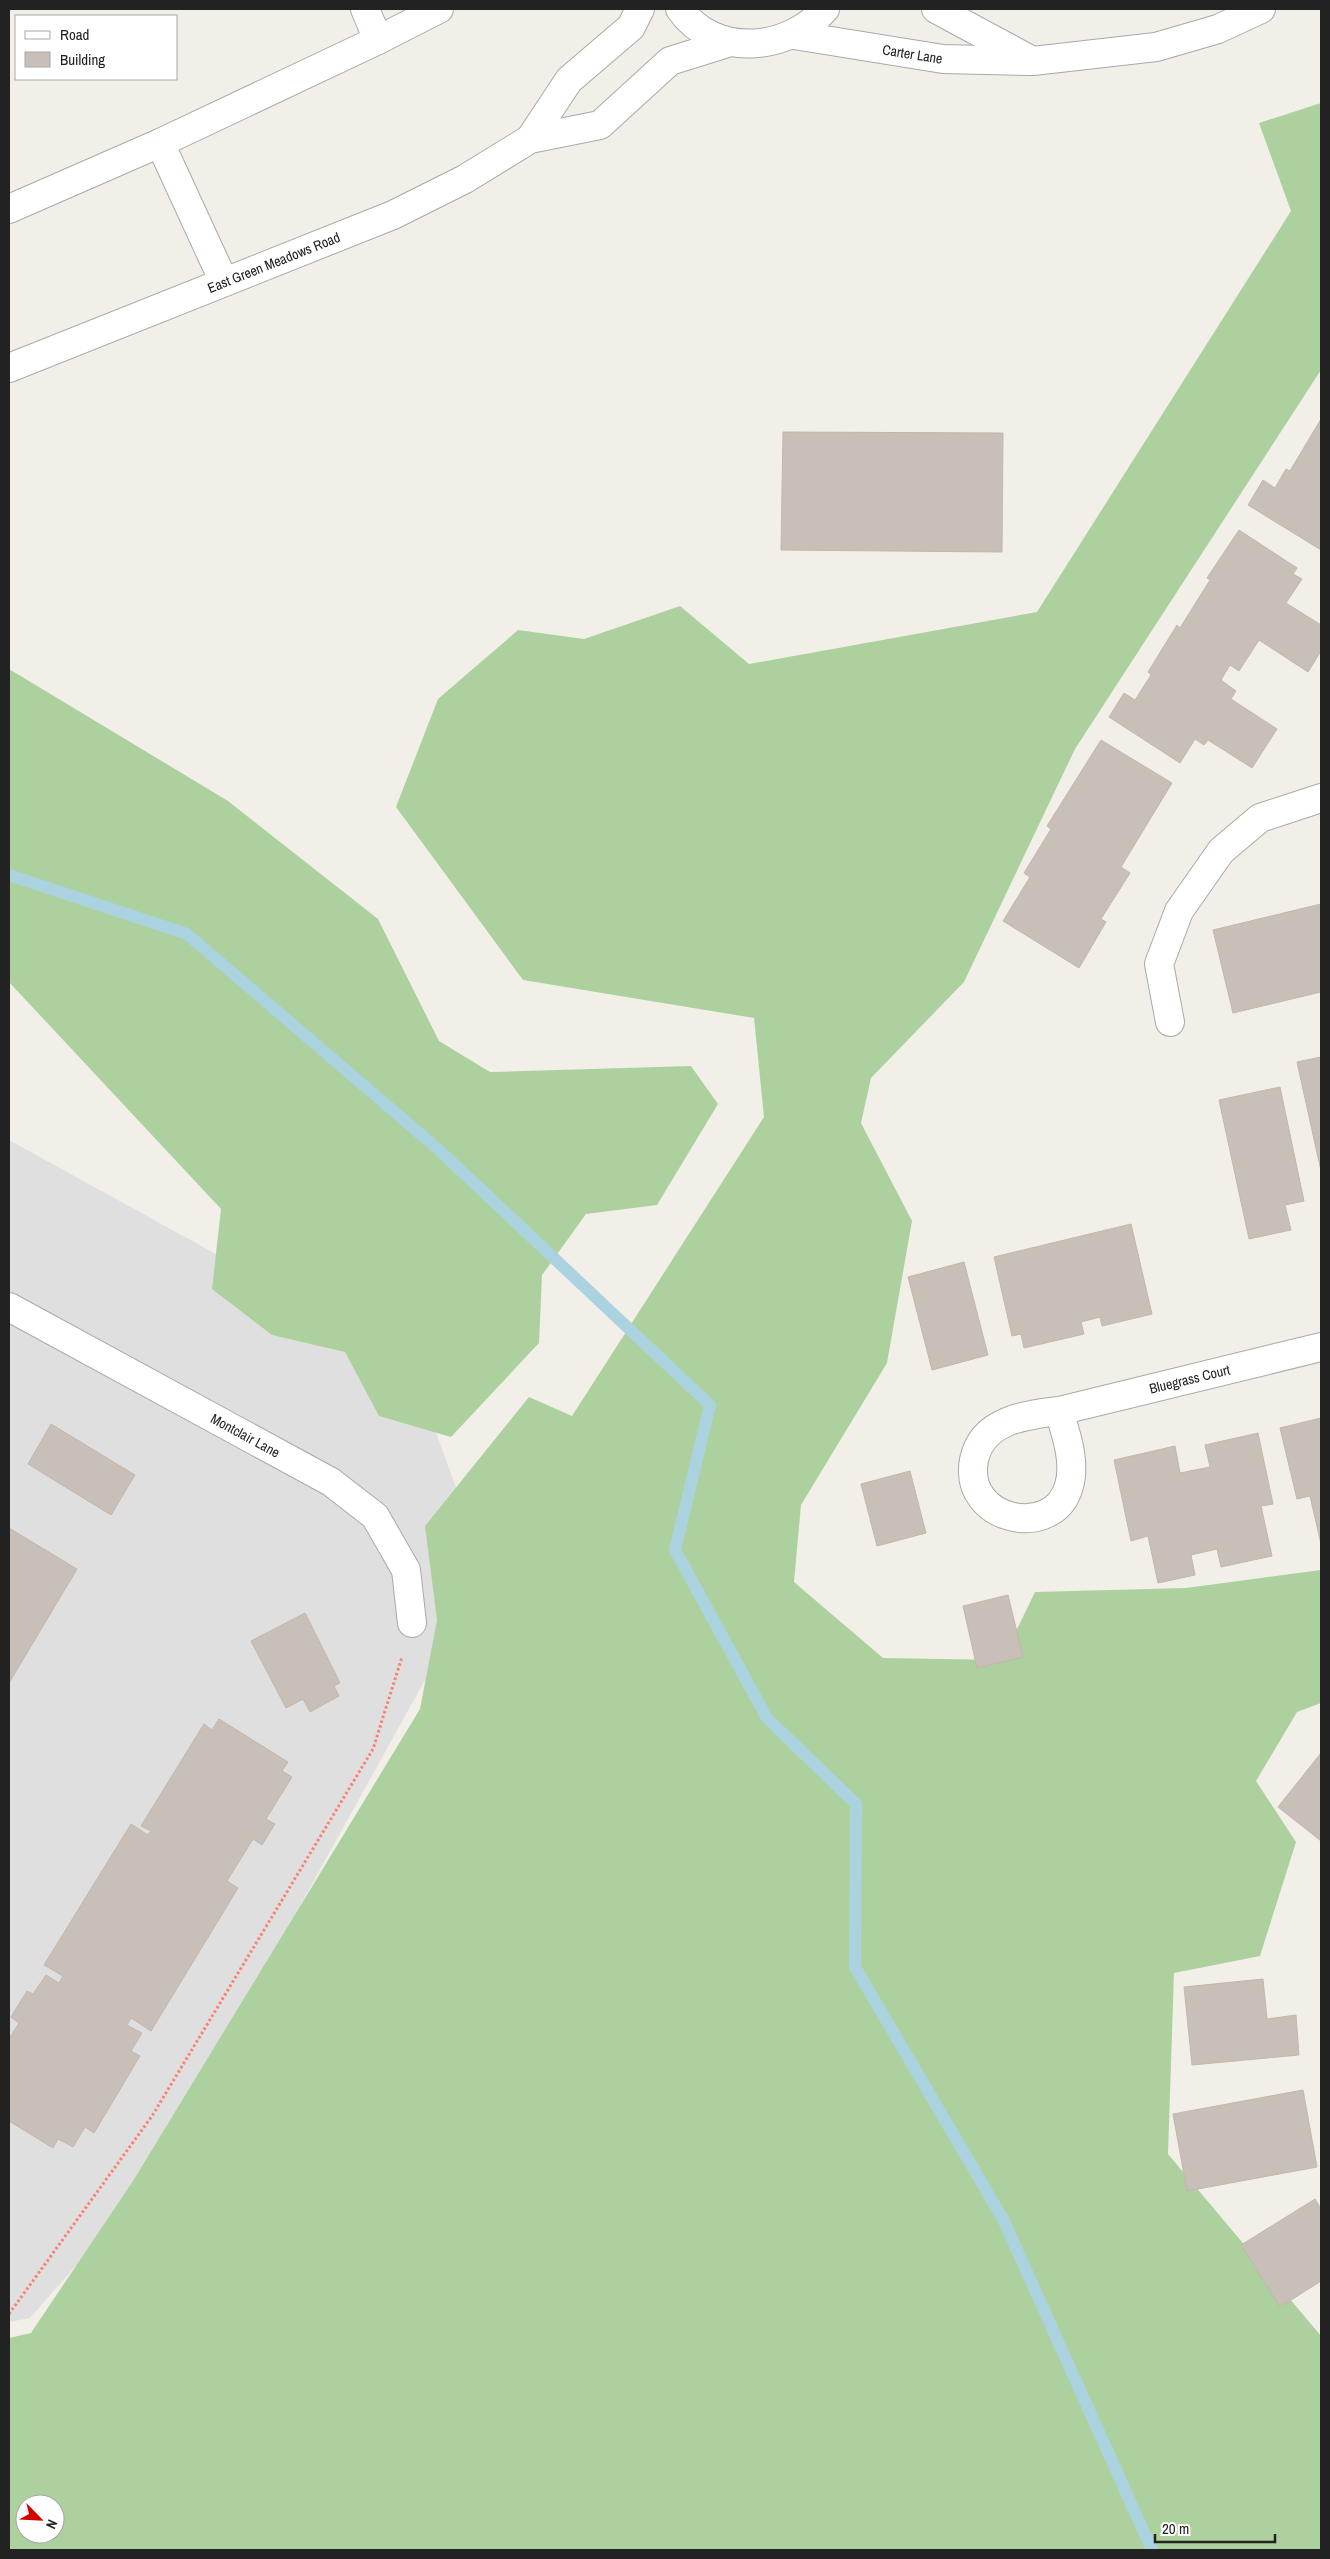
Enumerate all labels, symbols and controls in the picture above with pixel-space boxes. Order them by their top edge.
legend [15,15,178,80]
text: Road [60,24,89,45]
street label: Carter Lane [881,40,944,68]
text: Building [60,49,105,70]
street label: East Green Meadows Road [205,228,343,297]
street label: Bluegrass Court [1147,1361,1232,1398]
street label: Montclair Lane [208,1409,283,1462]
north arrow [15,2494,65,2544]
scale bar [1155,2512,1275,2544]
text: N [42,2517,62,2532]
text: 20 m [1162,2518,1189,2539]

